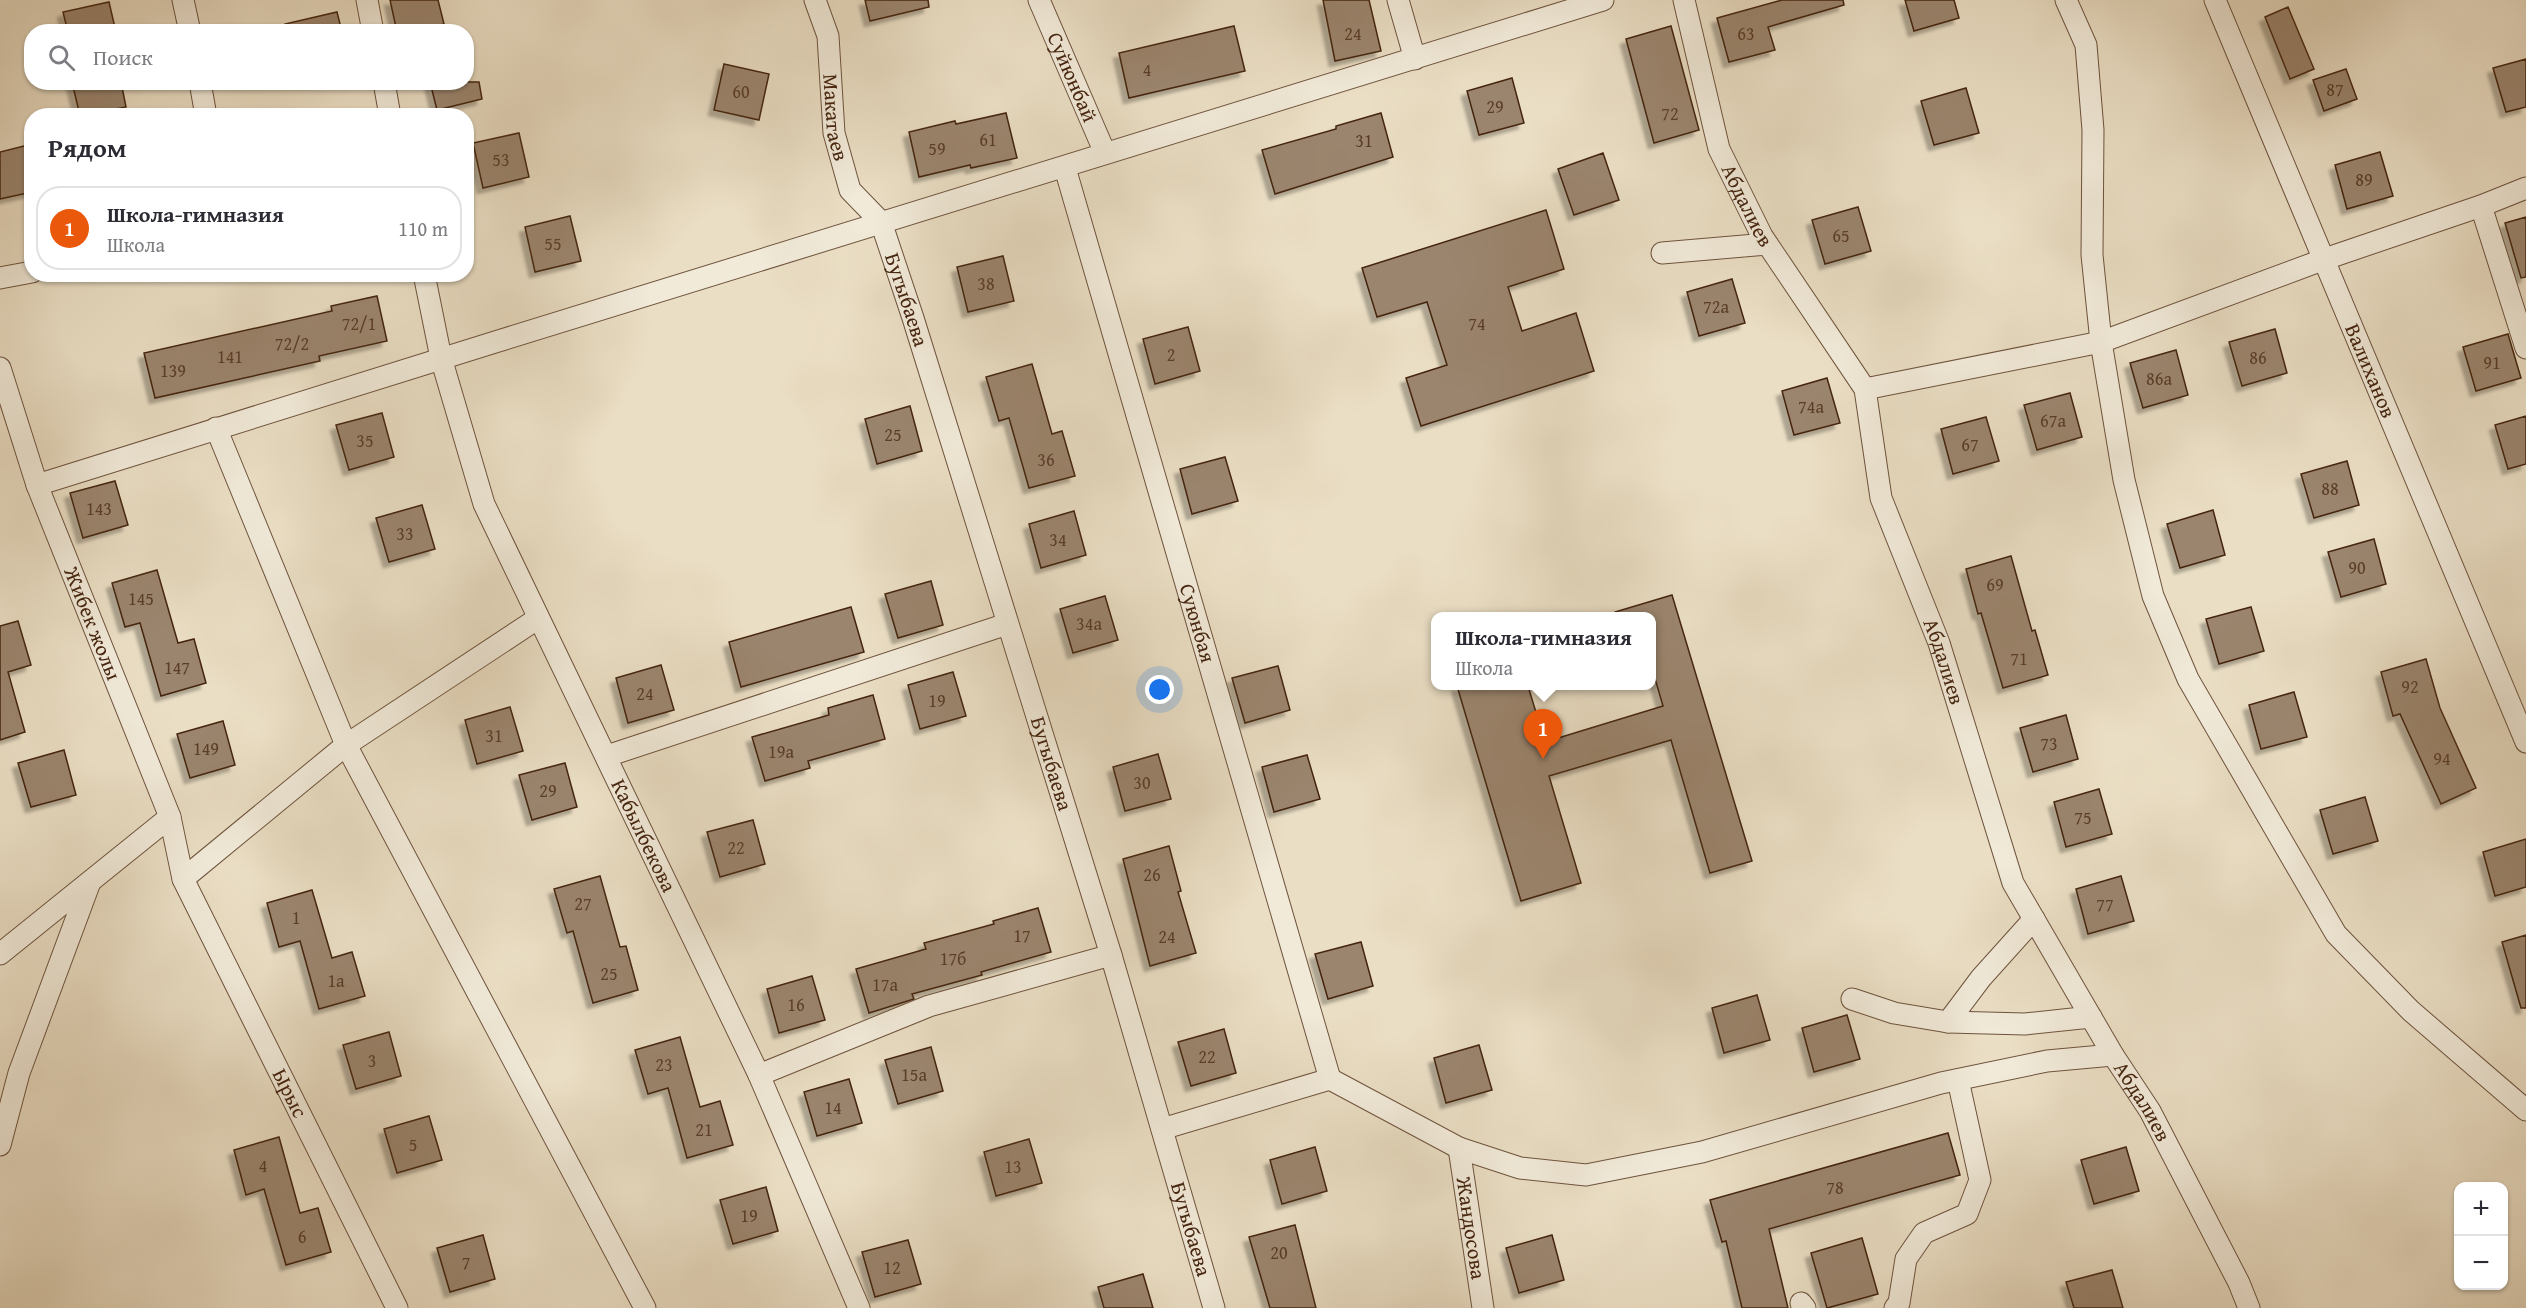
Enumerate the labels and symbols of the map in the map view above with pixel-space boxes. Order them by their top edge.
house number: 24 [1344,20,1362,47]
house number: 63 [1737,20,1755,47]
street label: Суйюнбай [1040,27,1106,127]
house number: 4 [1143,56,1151,83]
street label: Макатаев [815,73,857,164]
house number: 87 [2326,76,2344,103]
house number: 60 [732,78,750,105]
house number: 29 [1486,93,1504,120]
house number: 72 [1661,100,1679,127]
house number: 61 [979,126,997,153]
house number: 31 [1355,127,1373,154]
house number: 59 [928,135,946,162]
house number: 53 [492,146,510,173]
street label: Абдалиев [1714,158,1781,253]
house number: 89 [2355,166,2373,193]
house number: 65 [1832,222,1850,249]
house number: 55 [544,230,562,257]
street label: Бугыбаева [877,248,937,350]
house number: 38 [977,270,995,297]
house number: 72а [1703,293,1729,320]
house number: 72/1 [342,310,376,337]
house number: 74 [1468,310,1486,337]
street label: Валиханов [2337,319,2404,423]
house number: 72/2 [275,330,309,357]
house number: 2 [1167,341,1175,368]
house number: 141 [217,343,243,370]
house number: 86 [2249,344,2267,371]
house number: 91 [2483,349,2501,376]
house number: 139 [160,357,186,384]
house number: 86а [2146,365,2172,392]
house number: 74а [1798,393,1824,420]
house number: 67а [2040,407,2066,434]
house number: 25 [884,421,902,448]
house number: 35 [356,427,374,454]
house number: 67 [1961,431,1979,458]
house number: 36 [1037,446,1055,473]
house number: 88 [2321,475,2339,502]
house number: 143 [86,495,112,522]
house number: 33 [396,520,414,547]
house number: 34 [1049,526,1067,553]
house number: 90 [2348,554,2366,581]
street label: Жибек жолы [56,561,130,685]
house number: 69 [1986,571,2004,598]
street label: Суюнбая [1172,580,1224,667]
house number: 145 [128,585,154,612]
house number: 34а [1076,610,1102,637]
street label: Абдалиев [1916,613,1973,708]
house number: 71 [2010,645,2028,672]
house number: 147 [164,654,190,681]
house number: 92 [2401,673,2419,700]
your location [1145,675,1174,704]
house number: 24 [636,680,654,707]
house number: 19 [928,687,946,714]
pin: 1 [1524,710,1562,759]
street label: Бугыбаева [1023,712,1081,814]
house number: 31 [485,722,503,749]
house number: 73 [2040,730,2058,757]
house number: 149 [193,735,219,762]
house number: 19а [768,738,794,765]
house number: 94 [2433,745,2451,772]
house number: 30 [1133,769,1151,796]
street label: Кабылбекова [604,773,685,897]
house number: 29 [539,777,557,804]
house number: 75 [2074,804,2092,831]
house number: 22 [727,834,745,861]
house number: 26 [1143,861,1161,888]
house number: 27 [574,890,592,917]
house number: 77 [2096,891,2114,918]
house number: 1 [292,904,300,931]
house number: 17 [1013,922,1031,949]
house number: 24 [1158,923,1176,950]
house number: 17б [940,945,966,972]
house number: 25 [600,960,618,987]
house number: 1а [327,967,345,994]
house number: 17а [872,971,898,998]
house number: 16 [787,991,805,1018]
house number: 22 [1198,1043,1216,1070]
house number: 3 [368,1047,376,1074]
house number: 23 [655,1051,673,1078]
street label: Абдалиев [2106,1055,2179,1147]
house number: 15а [901,1061,927,1088]
street label: Ырыс [265,1063,316,1123]
house number: 14 [824,1094,842,1121]
house number: 21 [695,1116,713,1143]
house number: 5 [409,1131,417,1158]
house number: 4 [259,1152,267,1179]
house number: 13 [1004,1153,1022,1180]
street label: Жандосова [1448,1174,1494,1281]
house number: 78 [1826,1174,1844,1201]
street label: Бугыбаева [1163,1178,1220,1280]
house number: 19 [740,1202,758,1229]
house number: 6 [298,1223,306,1250]
house number: 20 [1270,1239,1288,1266]
house number: 7 [462,1249,470,1276]
house number: 12 [883,1254,901,1281]

